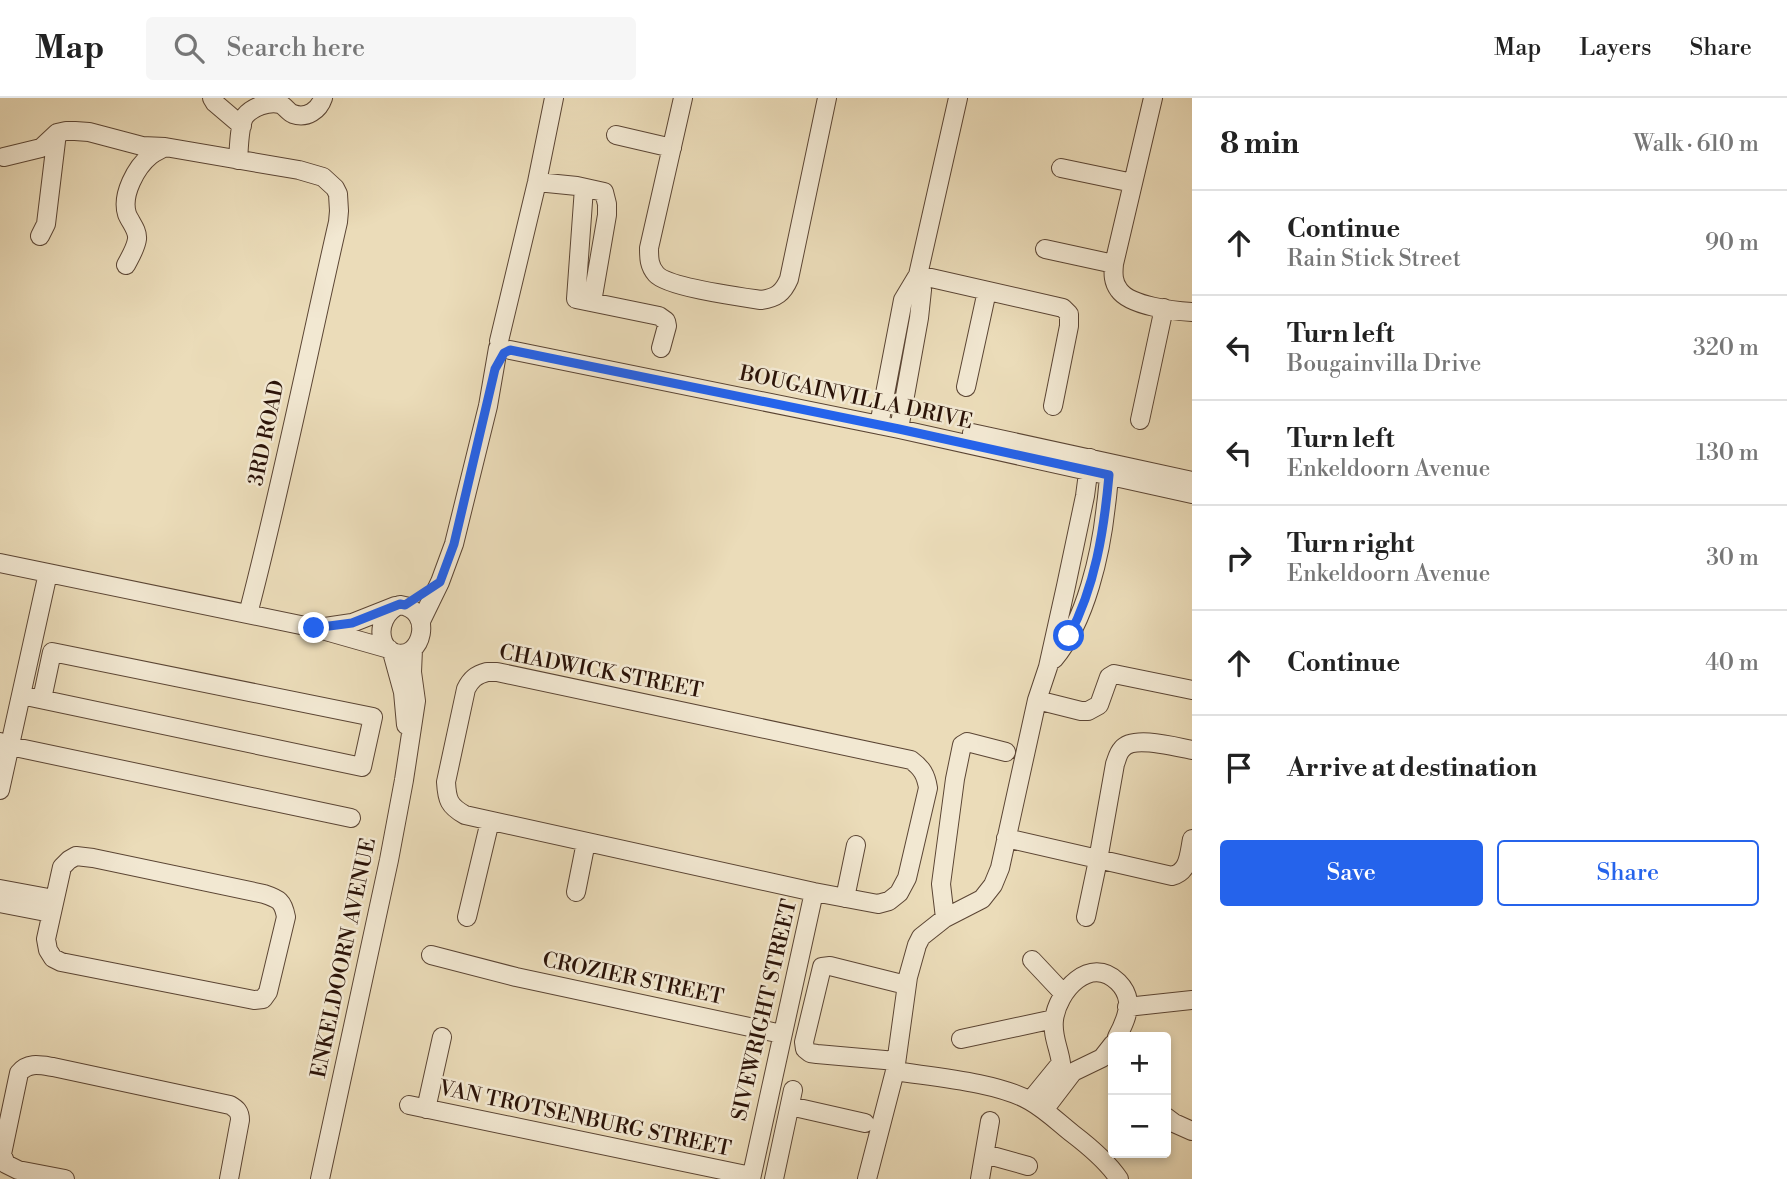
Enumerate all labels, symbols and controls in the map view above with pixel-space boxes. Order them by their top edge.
search box [146,17,636,80]
text: Map [35,28,104,69]
icon: search [170,29,208,67]
text: Search here [226,32,365,64]
text: Map [1494,33,1541,63]
text: Layers [1579,33,1651,63]
text: Share [1689,33,1752,63]
text: 8 min [1220,125,1299,163]
text: Walk · 610 m [1633,130,1759,158]
text: Continue [1287,213,1400,245]
icon: ahead [1220,224,1258,262]
text: 90 m [1705,229,1759,257]
text: Rain Stick Street [1287,245,1461,273]
text: Turn left [1287,318,1395,350]
icon: left [1220,329,1258,367]
text: 320 m [1693,334,1759,362]
text: Bougainvilla Drive [1287,350,1481,378]
street label: BOUGAINVILLA DRIVE [736,360,975,435]
street label: 3RD ROAD [243,378,291,488]
text: Turn left [1287,423,1395,455]
icon: left [1220,434,1258,472]
text: 130 m [1696,439,1759,467]
text: Enkeldoorn Avenue [1287,455,1490,483]
text: Turn right [1287,528,1415,560]
icon: right [1220,539,1258,577]
text: 30 m [1706,544,1759,572]
text: Enkeldoorn Avenue [1287,560,1490,588]
route end [298,612,329,643]
route start [1053,620,1084,651]
street label: CHADWICK STREET [497,639,705,705]
icon: ahead [1220,644,1258,682]
text: Continue [1287,647,1400,679]
text: 40 m [1705,649,1759,677]
icon: arrive [1220,749,1258,787]
text: Arrive at destination [1287,752,1537,784]
street label: ENKELDOORN AVENUE [306,836,382,1080]
button: Save [1220,840,1483,906]
button: Share [1497,840,1759,906]
street label: SIVEWRIGHT STREET [727,897,803,1123]
street label: CROZIER STREET [540,947,726,1011]
map controls [1108,1032,1171,1158]
button: + [1108,1032,1171,1095]
street label: VAN TROTSENBURG STREET [436,1075,734,1163]
button: − [1108,1095,1171,1158]

